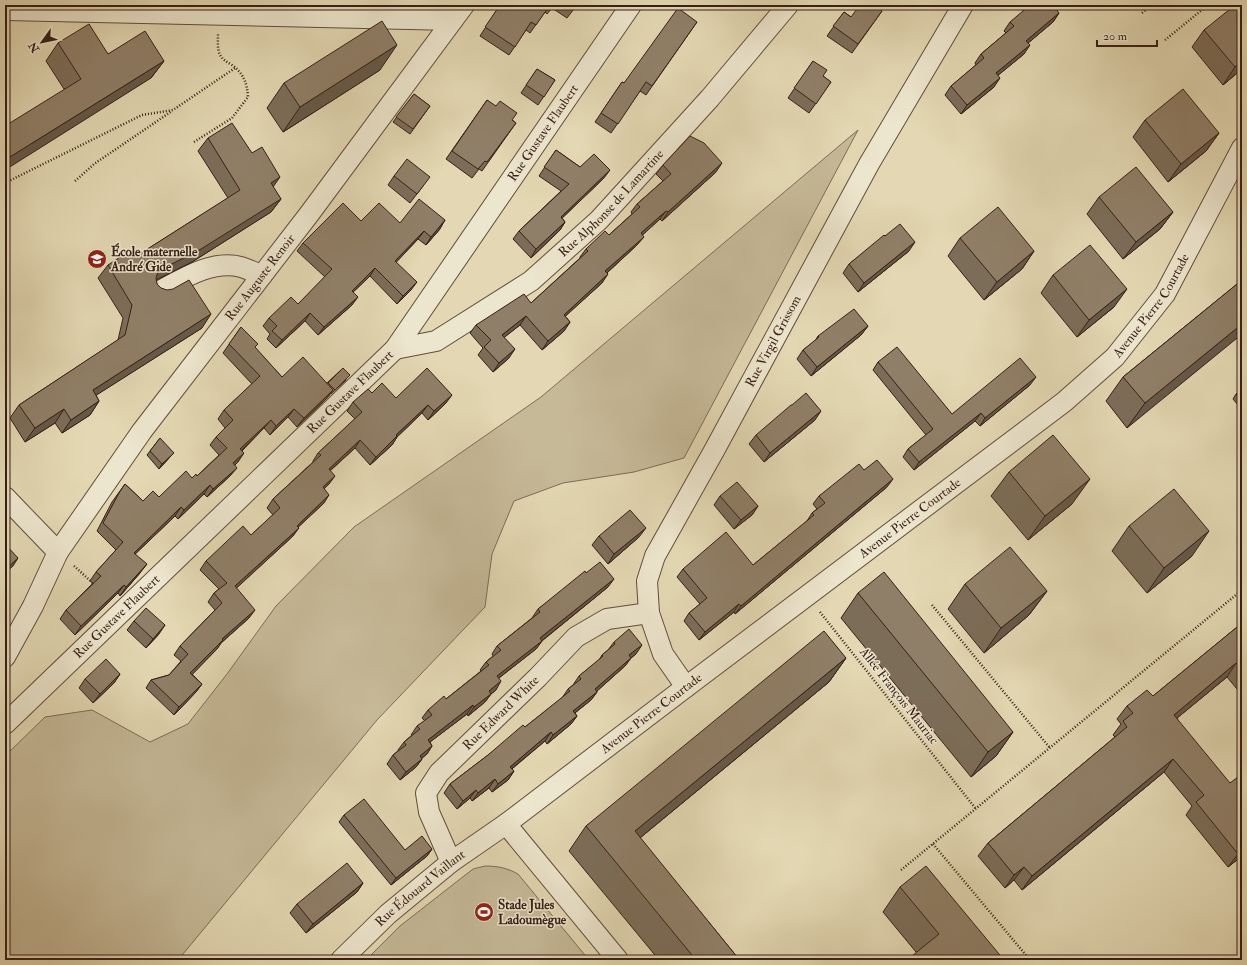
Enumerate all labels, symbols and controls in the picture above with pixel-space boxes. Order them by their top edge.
north arrow [22,22,62,62]
scale bar [1097,22,1157,48]
text: 20 m [1103,29,1128,44]
text: N [25,39,43,56]
street label: Rue Gustave Flaubert [504,82,582,184]
street label: Rue Alphonse de Lamartine [555,146,668,260]
street label: Rue Auguste Renoir [222,231,299,324]
place label: École maternelle André Gide [110,242,198,275]
school or university icon: École maternelle André Gide [86,248,108,270]
street label: Avenue Pierre Courtade [1109,251,1193,362]
street label: Rue Virgil Grissom [742,293,805,390]
street label: Rue Gustave Flaubert [304,347,397,437]
street label: Avenue Pierre Courtade [855,474,965,562]
street label: Rue Gustave Flaubert [70,571,163,662]
street label: Allée François Mauriac [856,644,942,748]
street label: Avenue Pierre Courtade [597,669,706,758]
street label: Rue Edward White [459,672,543,754]
street label: Rue Édouard Vaillant [372,847,468,930]
place label: Stade Jules Ladoumègue [498,897,567,929]
sports icon: Stade Jules Ladoumègue [473,901,495,923]

